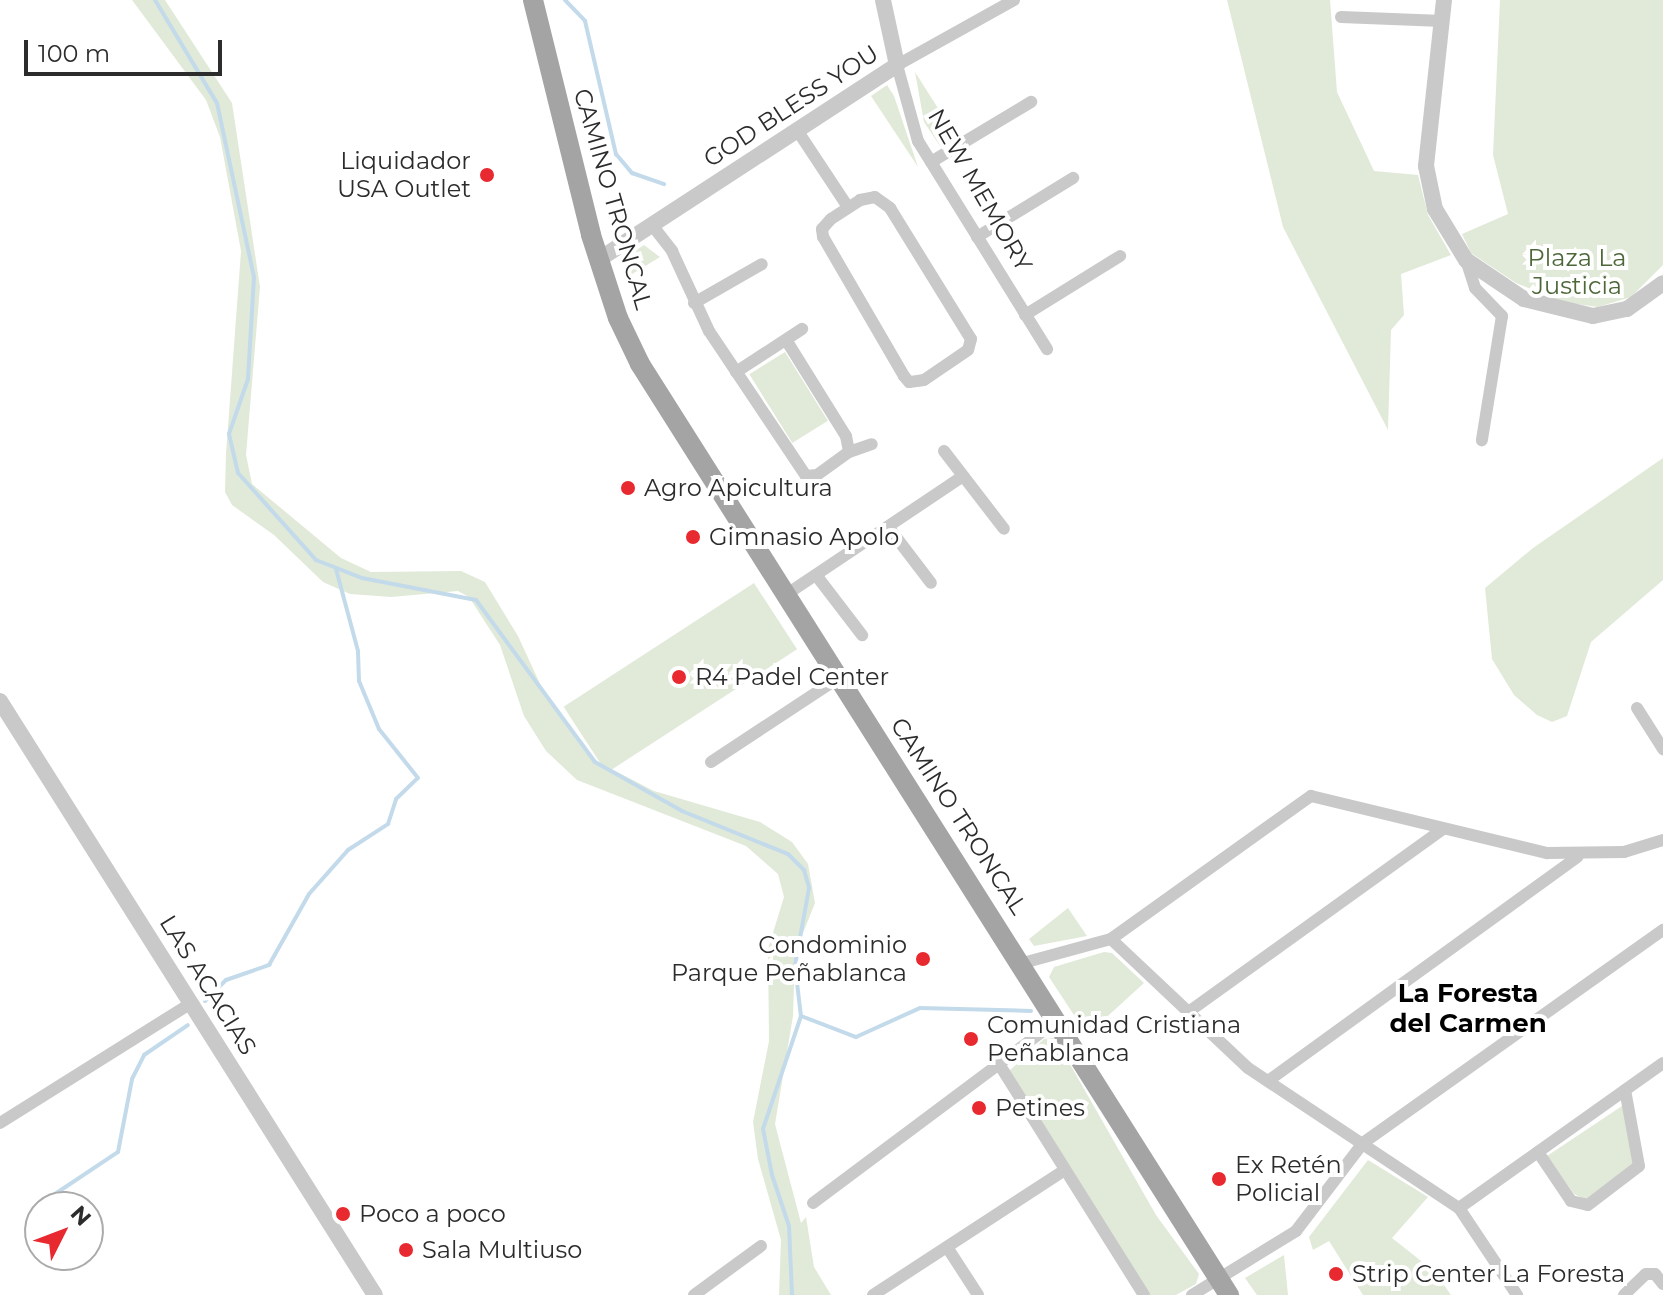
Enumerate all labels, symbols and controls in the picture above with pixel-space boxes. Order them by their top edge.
scale bar [28,24,226,74]
text: 100 m [38,39,110,68]
street label: GOD BLESS YOU [698,39,884,173]
street label: CAMINO TRONCAL [568,85,658,313]
street label: NEW MEMORY [922,104,1038,276]
place label: Liquidador USA Outlet [337,147,471,203]
marker: Liquidador USA Outlet [478,166,496,184]
park label: Plaza La Justicia [1528,244,1626,300]
place label: Agro Apicultura [644,474,833,502]
marker: Agro Apicultura [619,479,637,497]
place label: Gimnasio Apolo [709,523,899,551]
marker: Gimnasio Apolo [684,528,702,546]
place label: R4 Padel Center [695,663,889,691]
marker: R4 Padel Center [670,668,688,686]
street label: CAMINO TRONCAL [885,712,1033,920]
street label: LAS ACACIAS [154,910,262,1060]
place label: Condominio Parque Peñablanca [671,931,907,987]
marker: Condominio Parque Peñablanca [914,950,932,968]
district label: La Foresta del Carmen [1389,978,1547,1040]
place label: Comunidad Cristiana Peñablanca [987,1011,1241,1067]
marker: Comunidad Cristiana Peñablanca [962,1030,980,1048]
place label: Petines [995,1094,1085,1122]
marker: Petines [970,1099,988,1117]
place label: Ex Retén Policial [1235,1151,1342,1207]
marker: Ex Retén Policial [1210,1170,1228,1188]
north arrow [24,1191,104,1271]
text: N [65,1200,97,1232]
place label: Poco a poco [359,1200,506,1228]
marker: Poco a poco [334,1205,352,1223]
place label: Sala Multiuso [422,1236,582,1264]
marker: Sala Multiuso [397,1241,415,1259]
place label: Strip Center La Foresta [1352,1260,1625,1288]
marker: Strip Center La Foresta [1327,1265,1345,1283]

